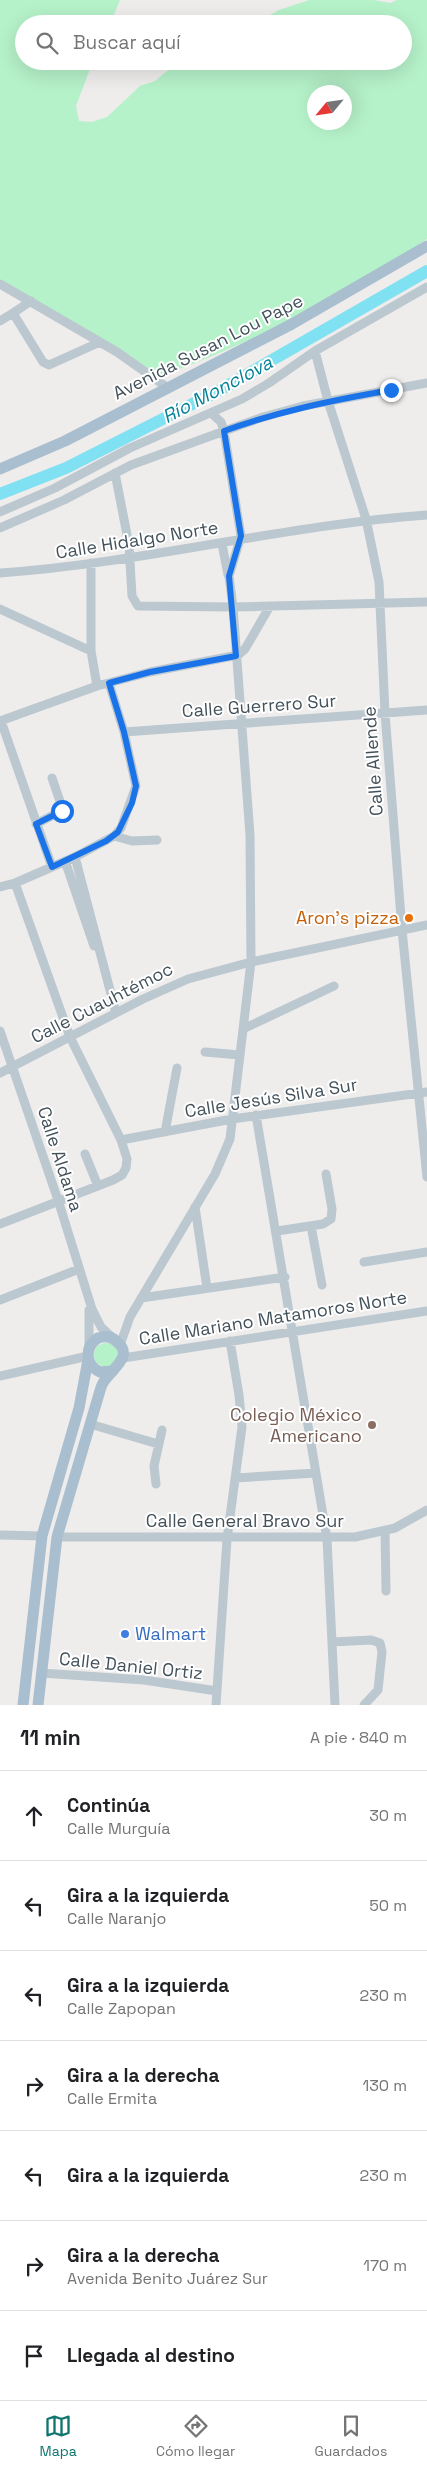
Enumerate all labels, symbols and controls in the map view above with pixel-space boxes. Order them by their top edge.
search box [15,15,412,70]
icon: search [33,29,61,57]
text: Buscar aquí [73,30,181,55]
north arrow [307,85,352,130]
street label: Avenida Susan Lou Pape [109,289,307,405]
water label: Río Monclova [158,350,277,429]
route end [380,379,403,402]
street label: Calle Hidalgo Norte [54,515,220,564]
street label: Calle Guerrero Sur [181,689,337,722]
street label: Calle Allende [357,705,388,817]
route start [51,800,74,823]
place label: Aron's pizza [296,906,399,929]
marker: Aron's pizza [403,912,415,924]
street label: Calle Cuauhtémoc [27,957,177,1048]
street label: Calle Jesús Silva Sur [183,1072,359,1123]
street label: Calle Aldama [33,1103,88,1214]
street label: Calle Mariano Matamoros Norte [137,1285,409,1350]
place label: Colegio México Americano [230,1403,362,1447]
marker: Colegio México Americano [366,1419,378,1431]
street label: Calle General Bravo Sur [146,1509,344,1532]
place label: Walmart [135,1622,206,1645]
marker: Walmart [119,1628,131,1640]
street label: Calle Daniel Ortiz [58,1647,204,1684]
text: 11 min [20,1724,81,1751]
text: A pie · 840 m [310,1727,407,1748]
text: Continúa [67,1793,150,1818]
icon: ahead [20,1802,48,1830]
text: 30 m [369,1805,407,1826]
text: Calle Murguía [67,1818,170,1839]
text: Gira a la izquierda [67,1883,229,1908]
icon: left [20,1892,48,1920]
text: 50 m [369,1895,407,1916]
text: Calle Naranjo [67,1908,166,1929]
text: Gira a la izquierda [67,1973,229,1998]
icon: left [20,1982,48,2010]
text: 230 m [360,1985,407,2006]
text: Calle Zapopan [67,1998,176,2019]
text: Gira a la derecha [67,2063,219,2088]
icon: right [20,2072,48,2100]
text: 130 m [363,2075,407,2096]
text: Calle Ermita [67,2088,157,2109]
icon: left [20,2162,48,2190]
text: Gira a la izquierda [67,2163,229,2188]
text: 230 m [360,2165,407,2186]
text: Gira a la derecha [67,2243,219,2268]
icon: right [20,2252,48,2280]
text: 170 m [363,2255,407,2276]
text: Avenida Benito Juárez Sur [67,2268,268,2289]
icon: arrive [20,2342,48,2370]
text: Llegada al destino [67,2343,235,2368]
tab: Mapa [40,2412,77,2460]
tab: Cómo llegar [156,2412,235,2460]
tab: Guardados [315,2412,387,2460]

